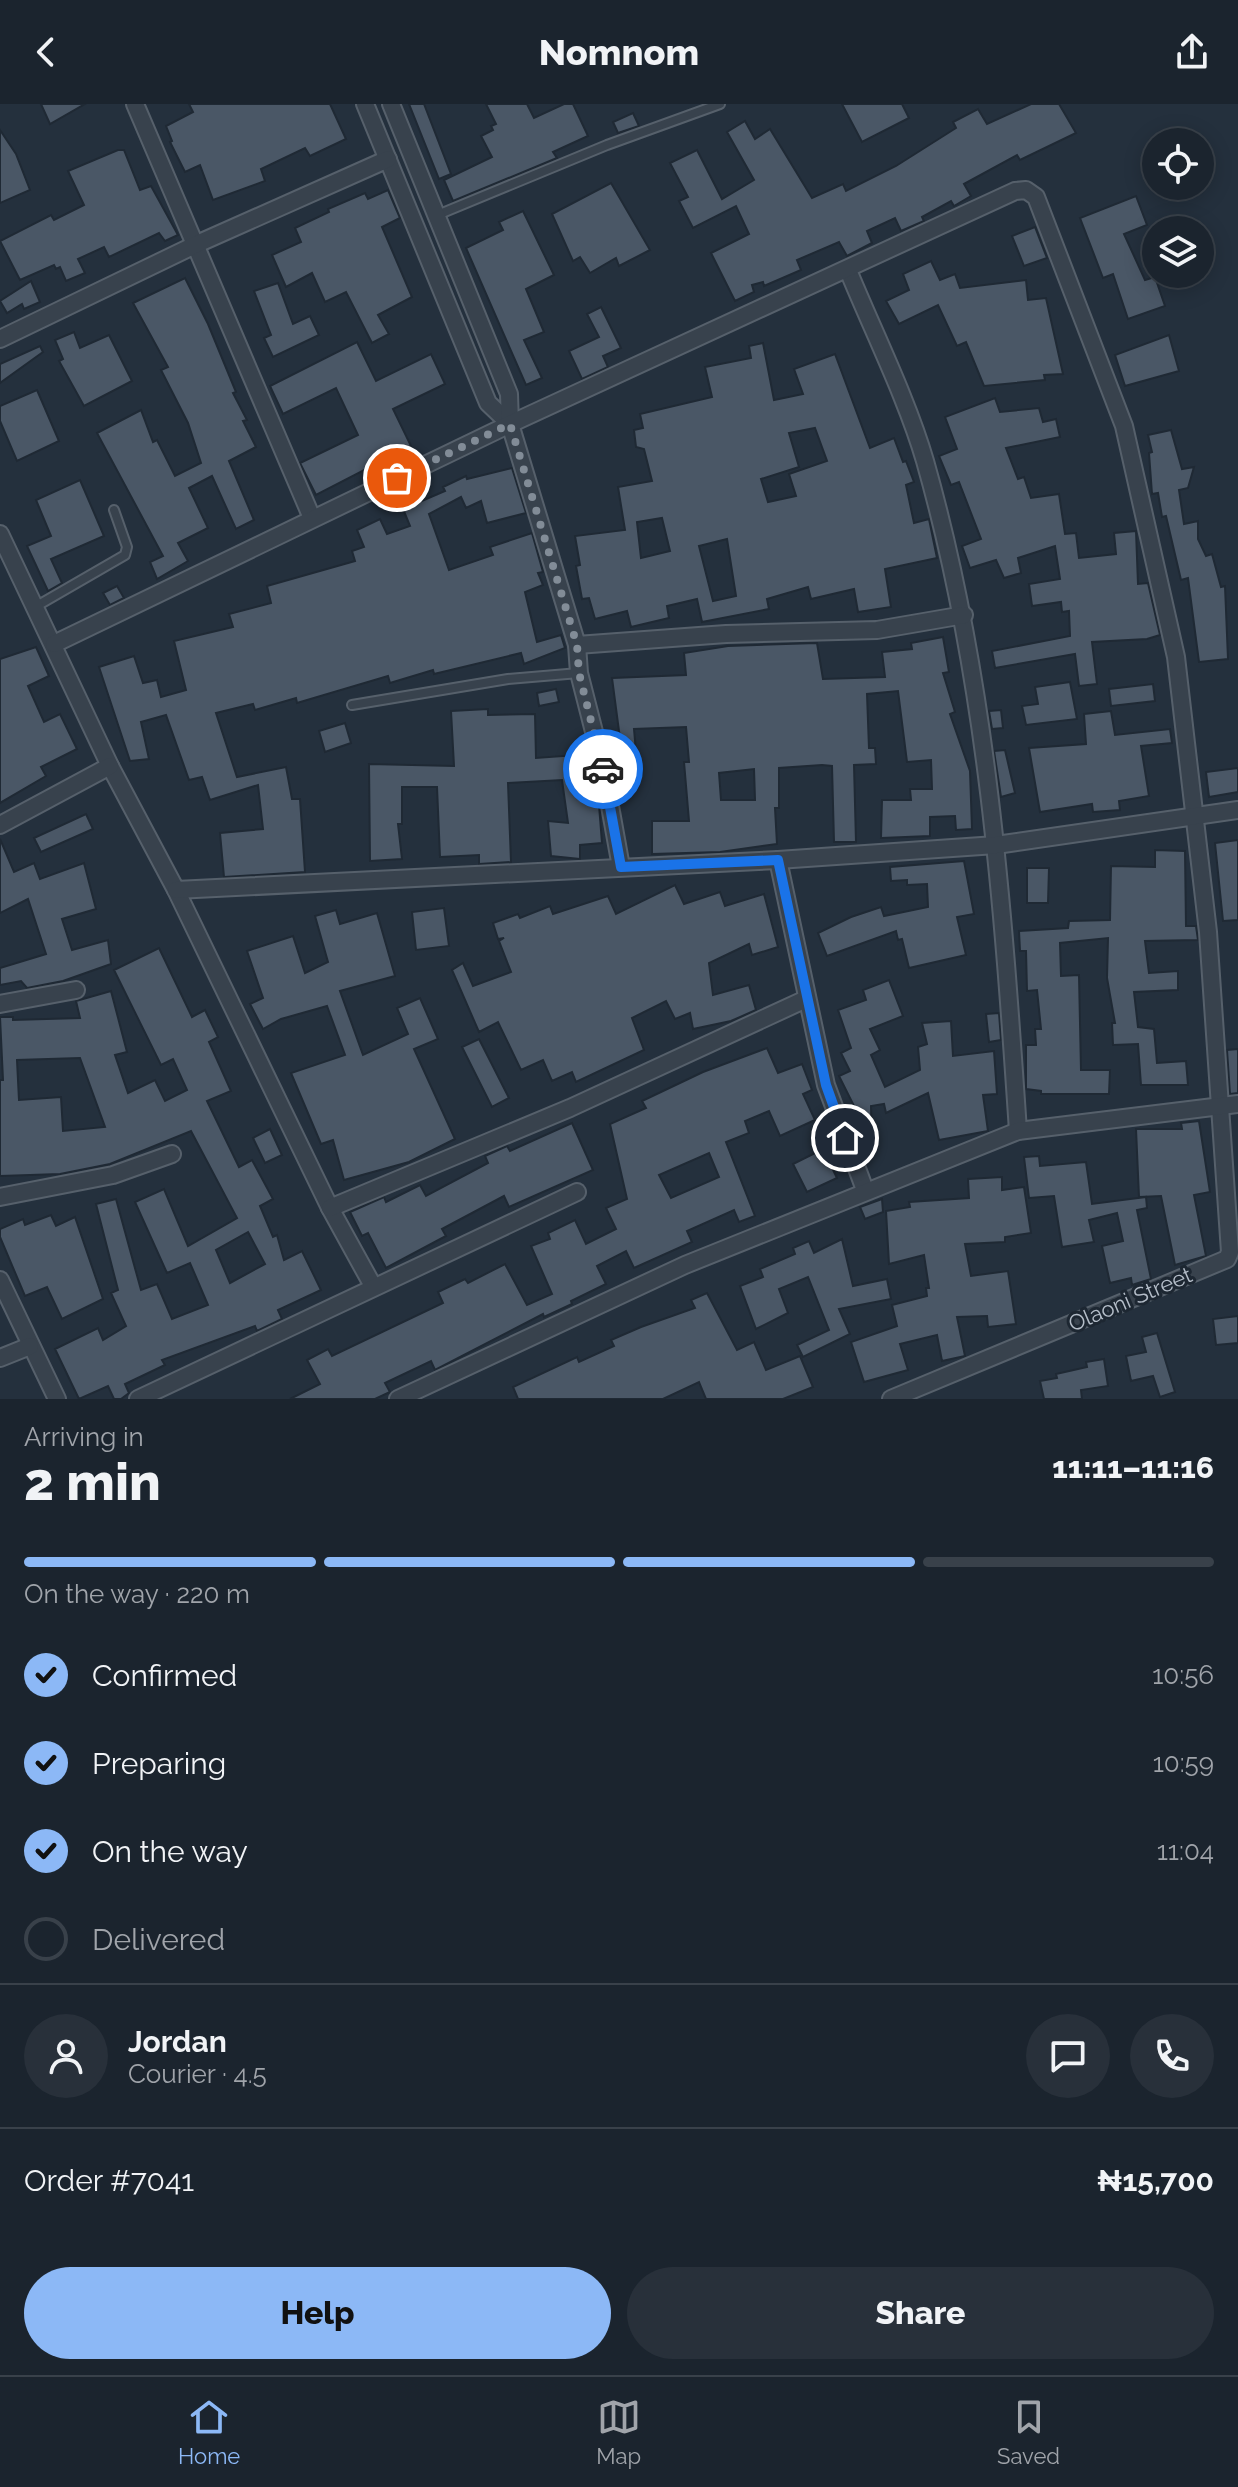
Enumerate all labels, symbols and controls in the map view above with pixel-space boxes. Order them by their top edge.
icon: back [24,30,68,74]
icon: share [1170,30,1214,74]
text: Nomnom [539,31,699,73]
map controls [1142,128,1214,288]
button: locate [1142,128,1214,200]
button: layers [1142,216,1214,288]
pin [363,444,431,512]
icon: bag [375,456,419,500]
courier [563,729,643,809]
icon: car [581,747,625,791]
pin [811,1104,879,1172]
icon: home [823,1116,867,1160]
street label: Olaoni Street [1064,1261,1196,1337]
text: Arriving in [24,1422,144,1452]
text: 11:11–11:16 [1052,1450,1214,1485]
text: 2 min [24,1451,161,1512]
text: On the way · 220 m [24,1579,250,1609]
icon: check [24,1653,68,1697]
text: Confirmed [92,1658,237,1693]
text: 10:56 [1152,1660,1214,1690]
icon: check [24,1741,68,1785]
text: Preparing [92,1746,226,1781]
text: 10:59 [1153,1748,1214,1778]
icon: check [24,1829,68,1873]
text: On the way [92,1834,248,1869]
text: 11:04 [1157,1836,1214,1866]
text: Delivered [92,1922,225,1957]
button: person [24,2014,108,2098]
button: chat [1026,2014,1110,2098]
button: phone [1130,2014,1214,2098]
text: Jordan [128,2024,227,2059]
text: Courier · 4.5 [128,2059,267,2089]
text: Order #7041 [24,2163,194,2198]
text: ₦15,700 [1097,2163,1214,2198]
button: Help [24,2267,611,2359]
button: Share [627,2267,1214,2359]
tab: Home [178,2395,240,2469]
tab: Map [596,2395,641,2469]
tab: Saved [997,2395,1060,2469]

